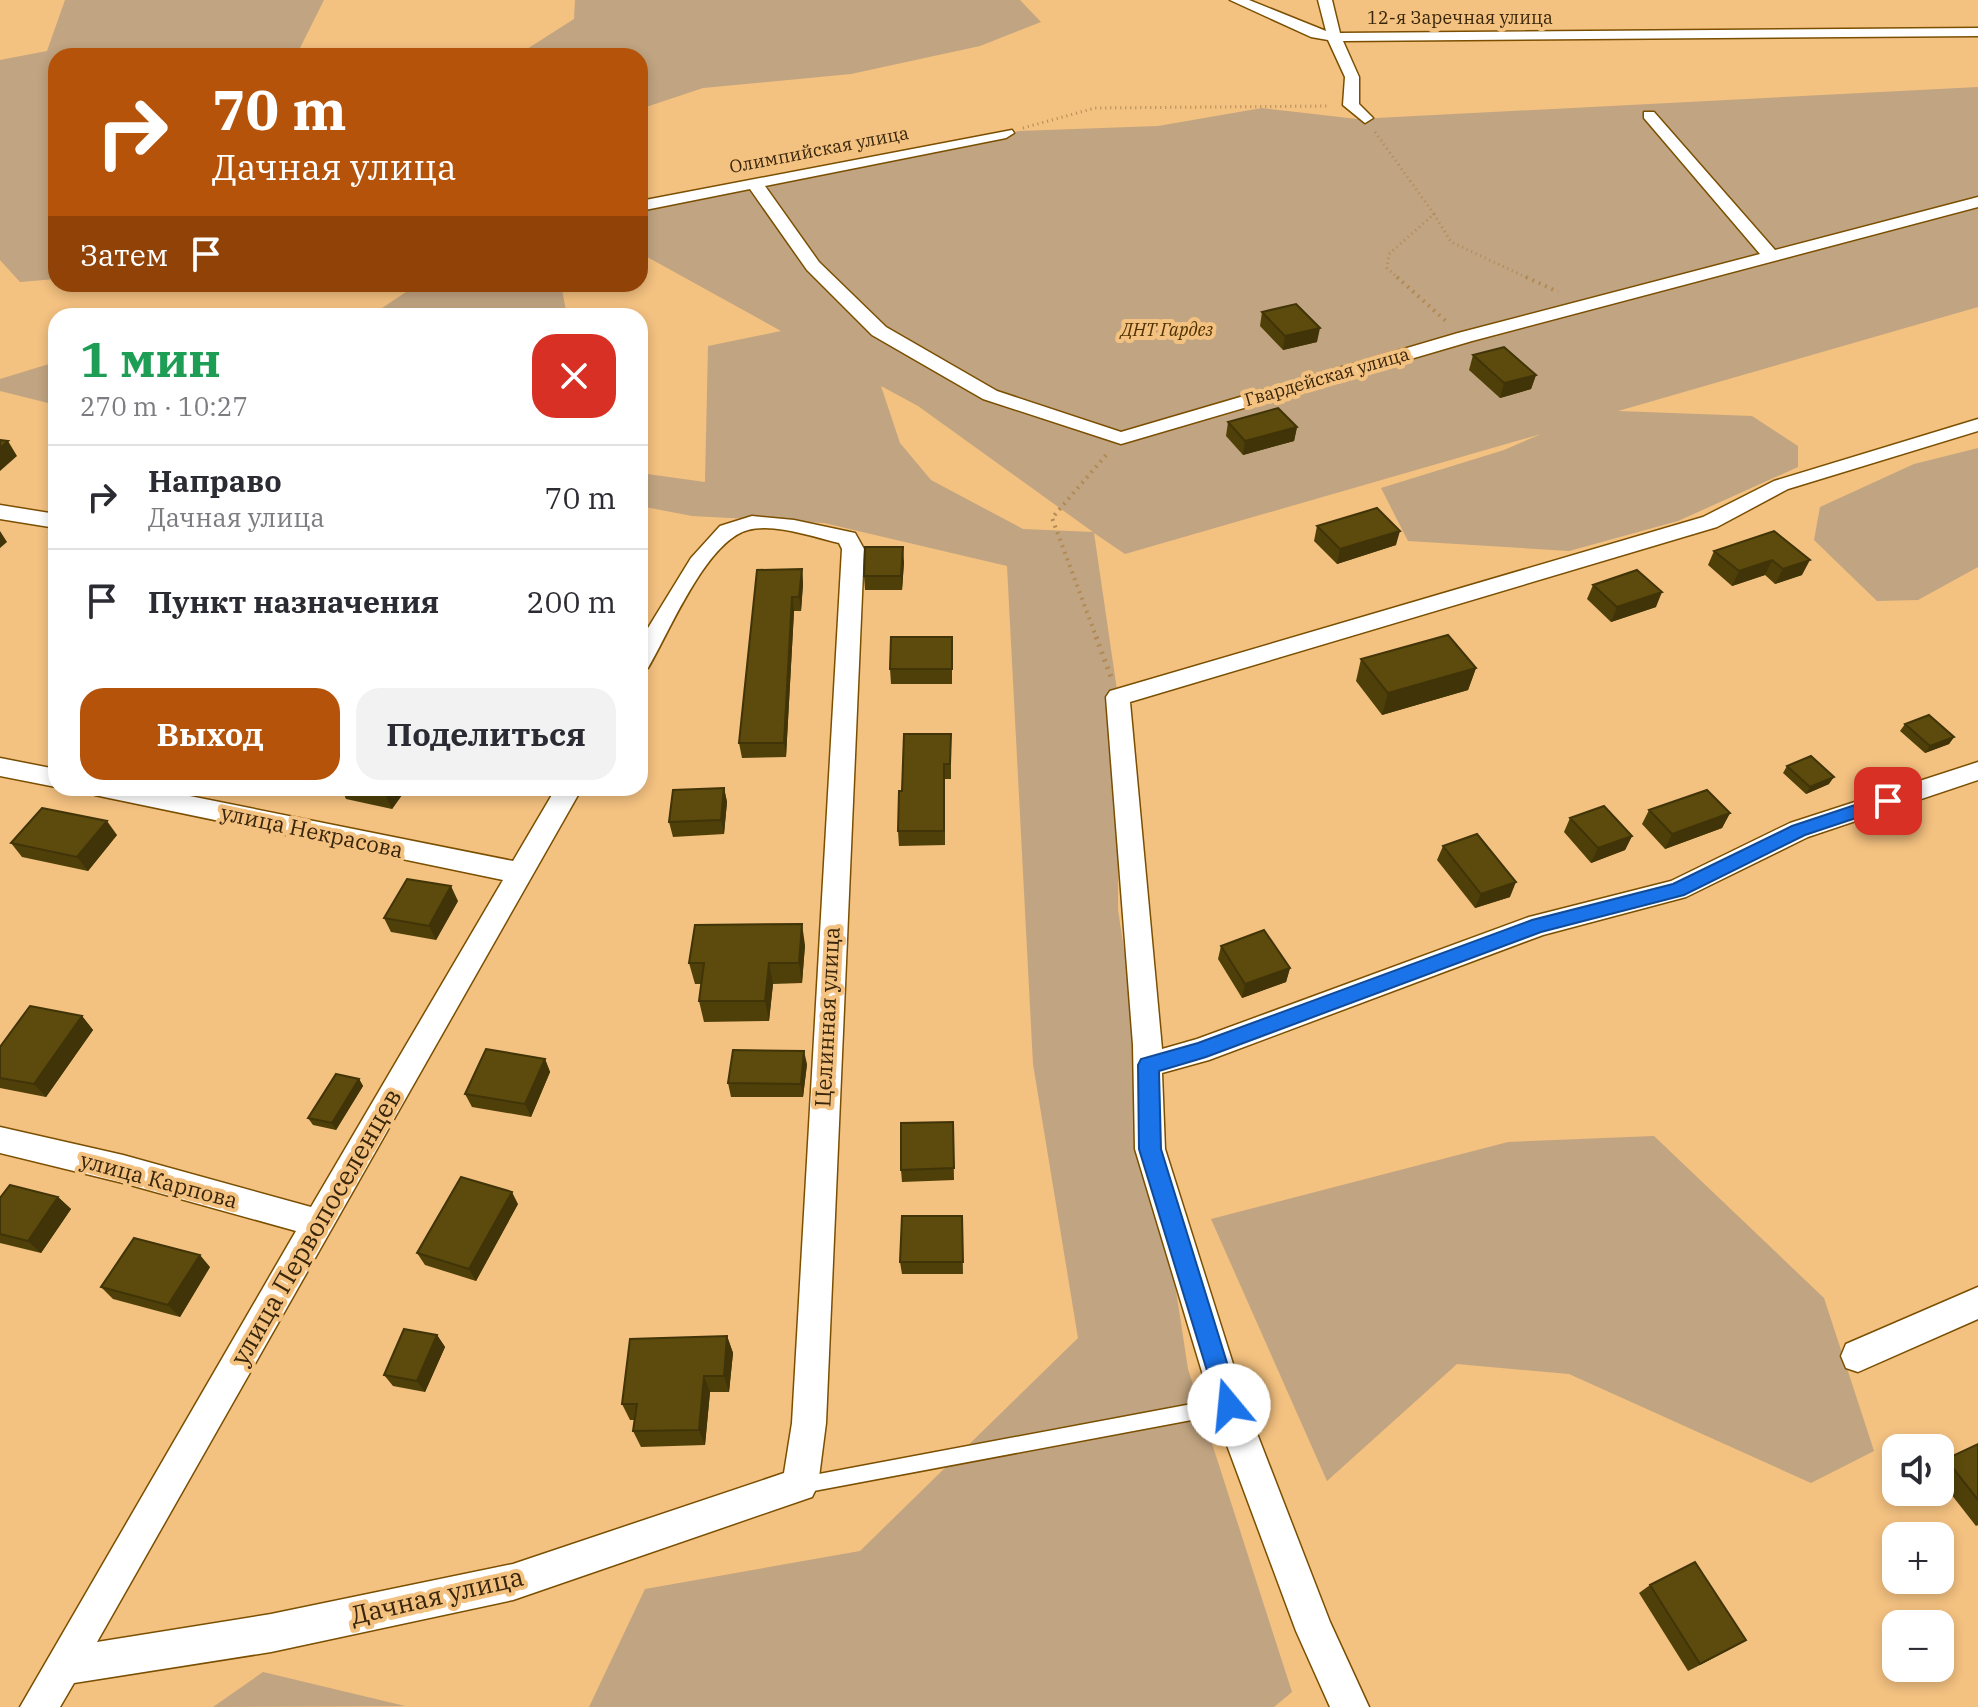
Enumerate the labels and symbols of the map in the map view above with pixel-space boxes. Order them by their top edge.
street label: 12-я Заречная улица [1367,6,1553,29]
street label: Олимпийская улица [727,121,911,178]
park label: ДНТ Гардез [1119,318,1214,341]
street label: Гвардейская улица [1242,342,1412,411]
pin [1854,767,1922,835]
street label: улица Некрасова [218,797,406,864]
street label: Целинная улица [807,926,846,1108]
street label: улица Первопоселенцев [222,1082,408,1371]
street label: улица Карпова [77,1145,241,1214]
position arrow [1187,1363,1271,1447]
street label: Дачная улица [347,1559,527,1631]

